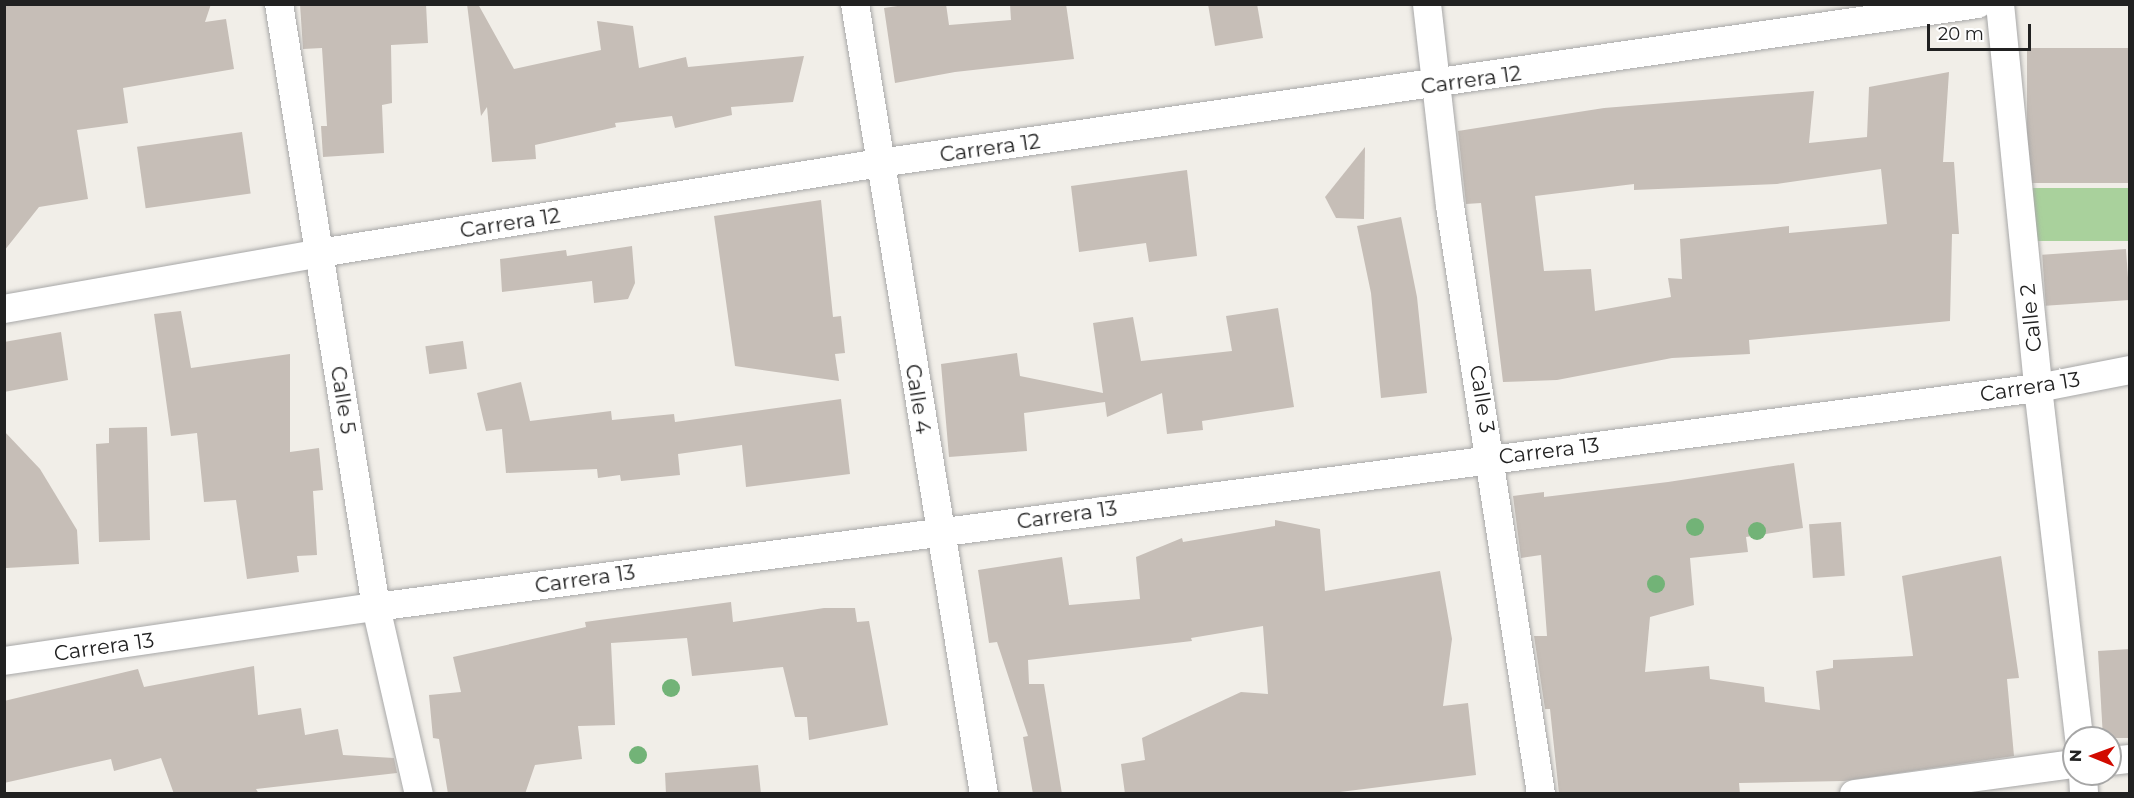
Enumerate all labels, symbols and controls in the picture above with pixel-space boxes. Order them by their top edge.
scale bar [1930,12,2034,50]
text: 20 m [1938,23,1984,45]
street label: Carrera 12 [1419,60,1523,100]
street label: Carrera 12 [938,128,1042,168]
street label: Carrera 12 [458,203,562,243]
street label: Calle 2 [2015,283,2047,353]
street label: Calle 4 [900,362,936,436]
street label: Calle 3 [1464,363,1500,435]
street label: Calle 5 [325,364,361,436]
street label: Carrera 13 [1978,367,2082,407]
street label: Carrera 13 [1497,432,1601,470]
street label: Carrera 13 [1015,495,1119,535]
street label: Carrera 13 [533,559,637,599]
street label: Carrera 13 [52,627,156,667]
north arrow [2062,726,2122,786]
text: N [2066,749,2085,762]

